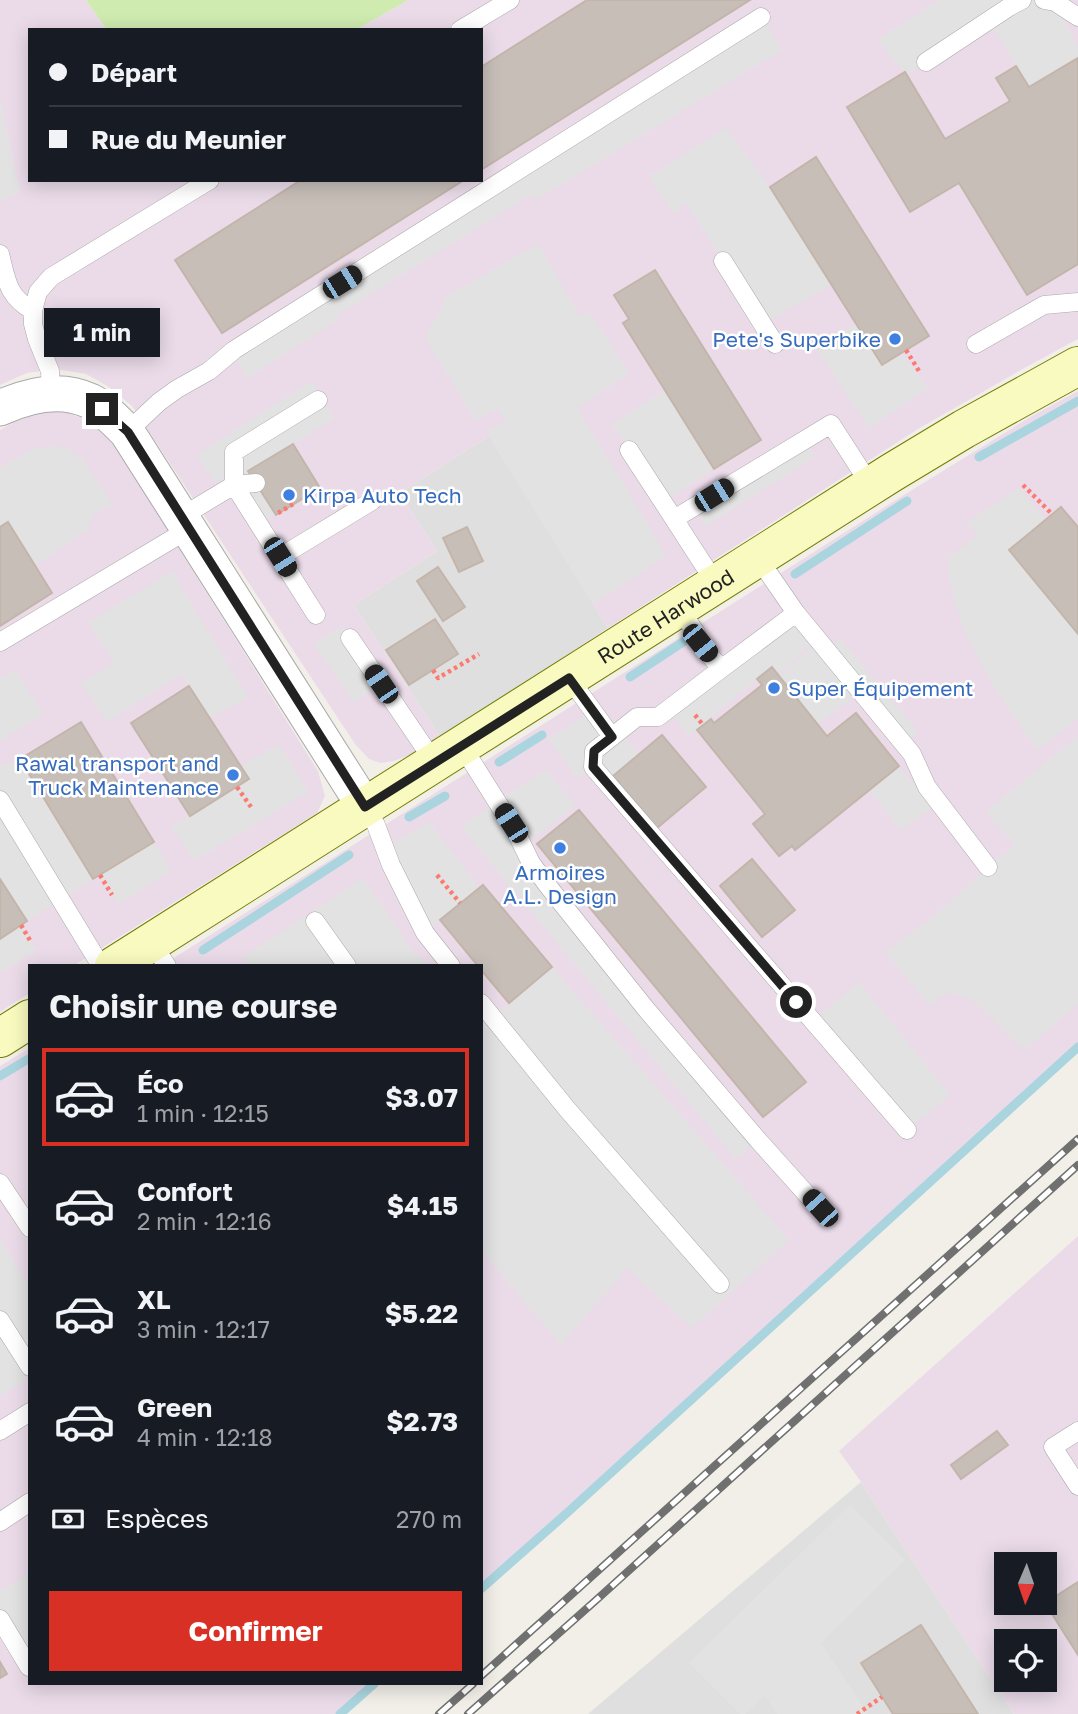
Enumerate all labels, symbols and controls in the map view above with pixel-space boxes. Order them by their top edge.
text: Départ [91,57,177,88]
text: Rue du Meunier [91,124,286,155]
car [319,262,366,302]
callout: 1 min [44,308,160,356]
text: 1 min [73,318,131,346]
place label: Pete's Superbike [712,326,881,352]
marker: Pete's Superbike [887,331,903,347]
route end [86,393,118,425]
car [691,475,738,515]
place label: Kirpa Auto Tech [303,482,462,508]
marker: Kirpa Auto Tech [281,487,297,503]
car [260,534,301,580]
street label: Route Harwood [592,563,738,669]
car [679,620,722,666]
car [361,661,402,707]
place label: Super Équipement [788,675,974,701]
marker: Super Équipement [766,680,782,696]
place label: Rawal transport and Truck Maintenance [15,750,219,800]
marker: Rawal transport and Truck Maintenance [225,767,241,783]
car [491,800,532,846]
marker: Armoires A.L. Design [552,840,568,856]
place label: Armoires A.L. Design [503,859,617,909]
route start [780,986,812,1018]
text: Choisir une course [49,987,337,1025]
icon: car [53,1066,116,1129]
text: Éco [137,1068,184,1099]
text: $3.07 [385,1082,458,1113]
text: 1 min · 12:15 [137,1099,269,1127]
icon: car [53,1174,116,1237]
text: Confort [137,1176,233,1207]
car [799,1185,842,1231]
text: $4.15 [387,1190,458,1221]
text: 2 min · 12:16 [137,1207,272,1235]
icon: car [53,1282,116,1345]
text: XL [137,1284,171,1315]
text: $5.22 [385,1298,458,1329]
text: 3 min · 12:17 [137,1315,270,1343]
icon: car [53,1390,116,1453]
text: Green [137,1392,212,1423]
text: $2.73 [386,1406,458,1437]
text: 4 min · 12:18 [137,1423,272,1451]
icon: cash [49,1500,87,1538]
text: Espèces [105,1503,209,1534]
text: 270 m [396,1505,462,1533]
north arrow [994,1552,1057,1615]
map controls [994,1552,1057,1692]
button: Confirmer [49,1591,462,1671]
button: locate [994,1629,1057,1692]

